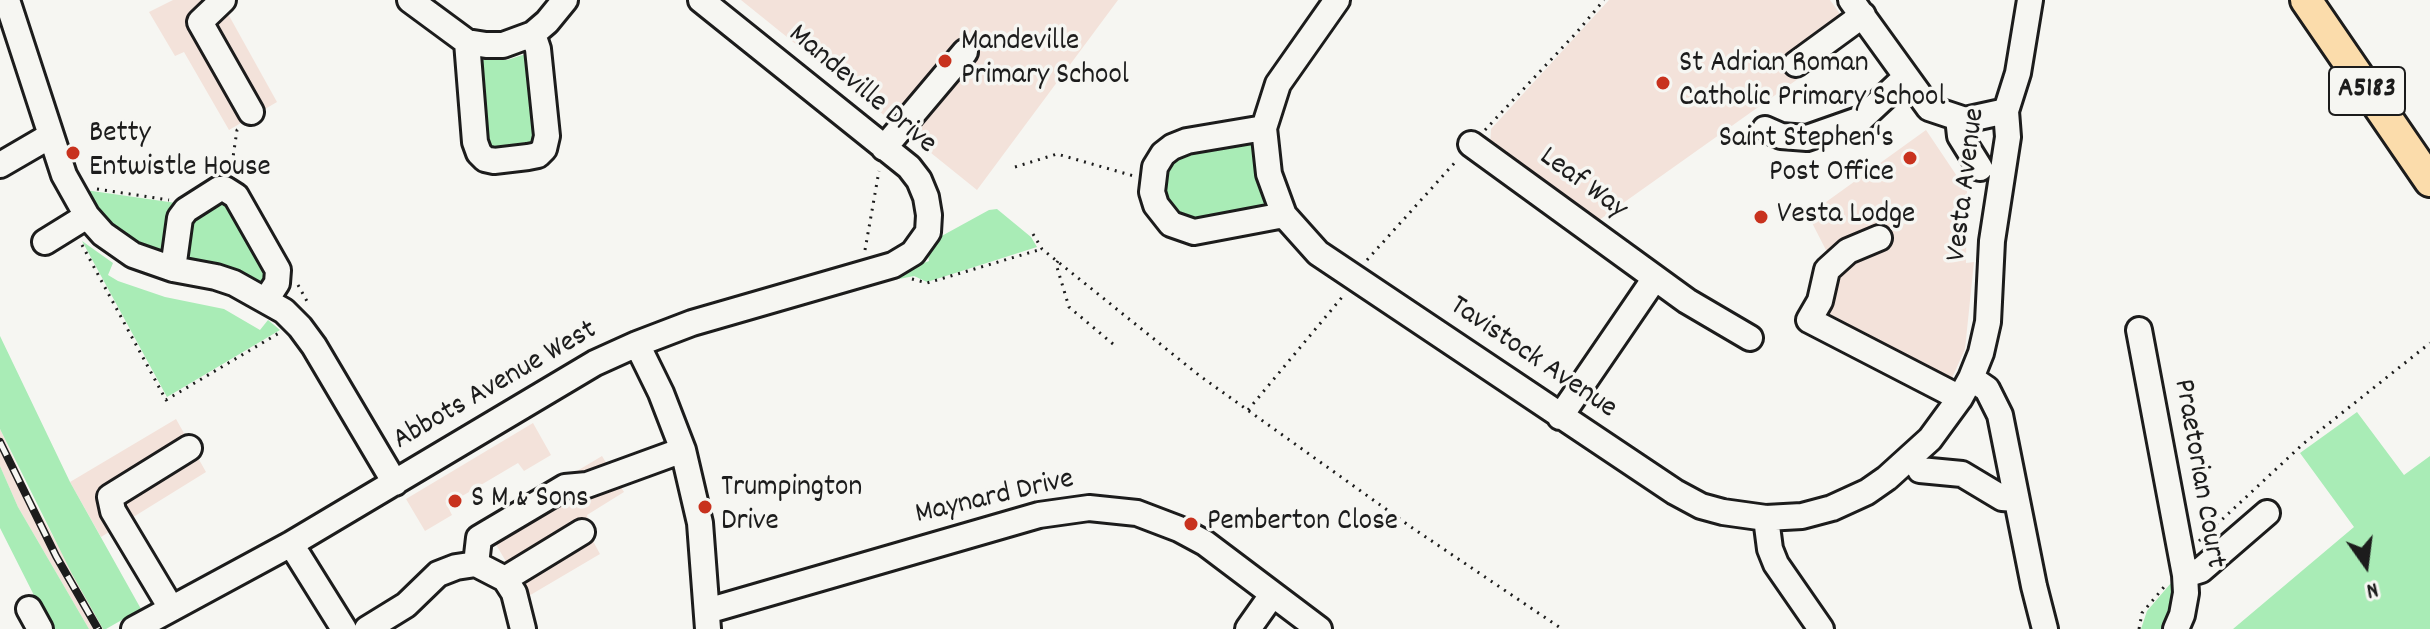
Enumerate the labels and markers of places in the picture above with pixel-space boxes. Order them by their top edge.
place label: Mandeville Primary School [961,26,1129,96]
place label: St Adrian Roman Catholic Primary School [1679,48,1946,118]
marker: Mandeville Primary School [936,52,954,70]
marker: St Adrian Roman Catholic Primary School [1654,74,1672,92]
place label: Betty Entwistle House [89,118,271,188]
place label: Saint Stephen's Post Office [1719,123,1894,194]
marker: Betty Entwistle House [64,144,82,162]
marker: Saint Stephen's Post Office [1901,149,1919,167]
place label: Vesta Lodge [1777,199,1915,235]
marker: Vesta Lodge [1752,208,1770,226]
place label: Trumpington Drive [721,472,862,542]
place label: S M & Sons [471,483,589,519]
marker: S M & Sons [446,492,464,510]
marker: Trumpington Drive [696,498,714,516]
place label: Pemberton Close [1207,506,1398,542]
marker: Pemberton Close [1182,515,1200,533]

